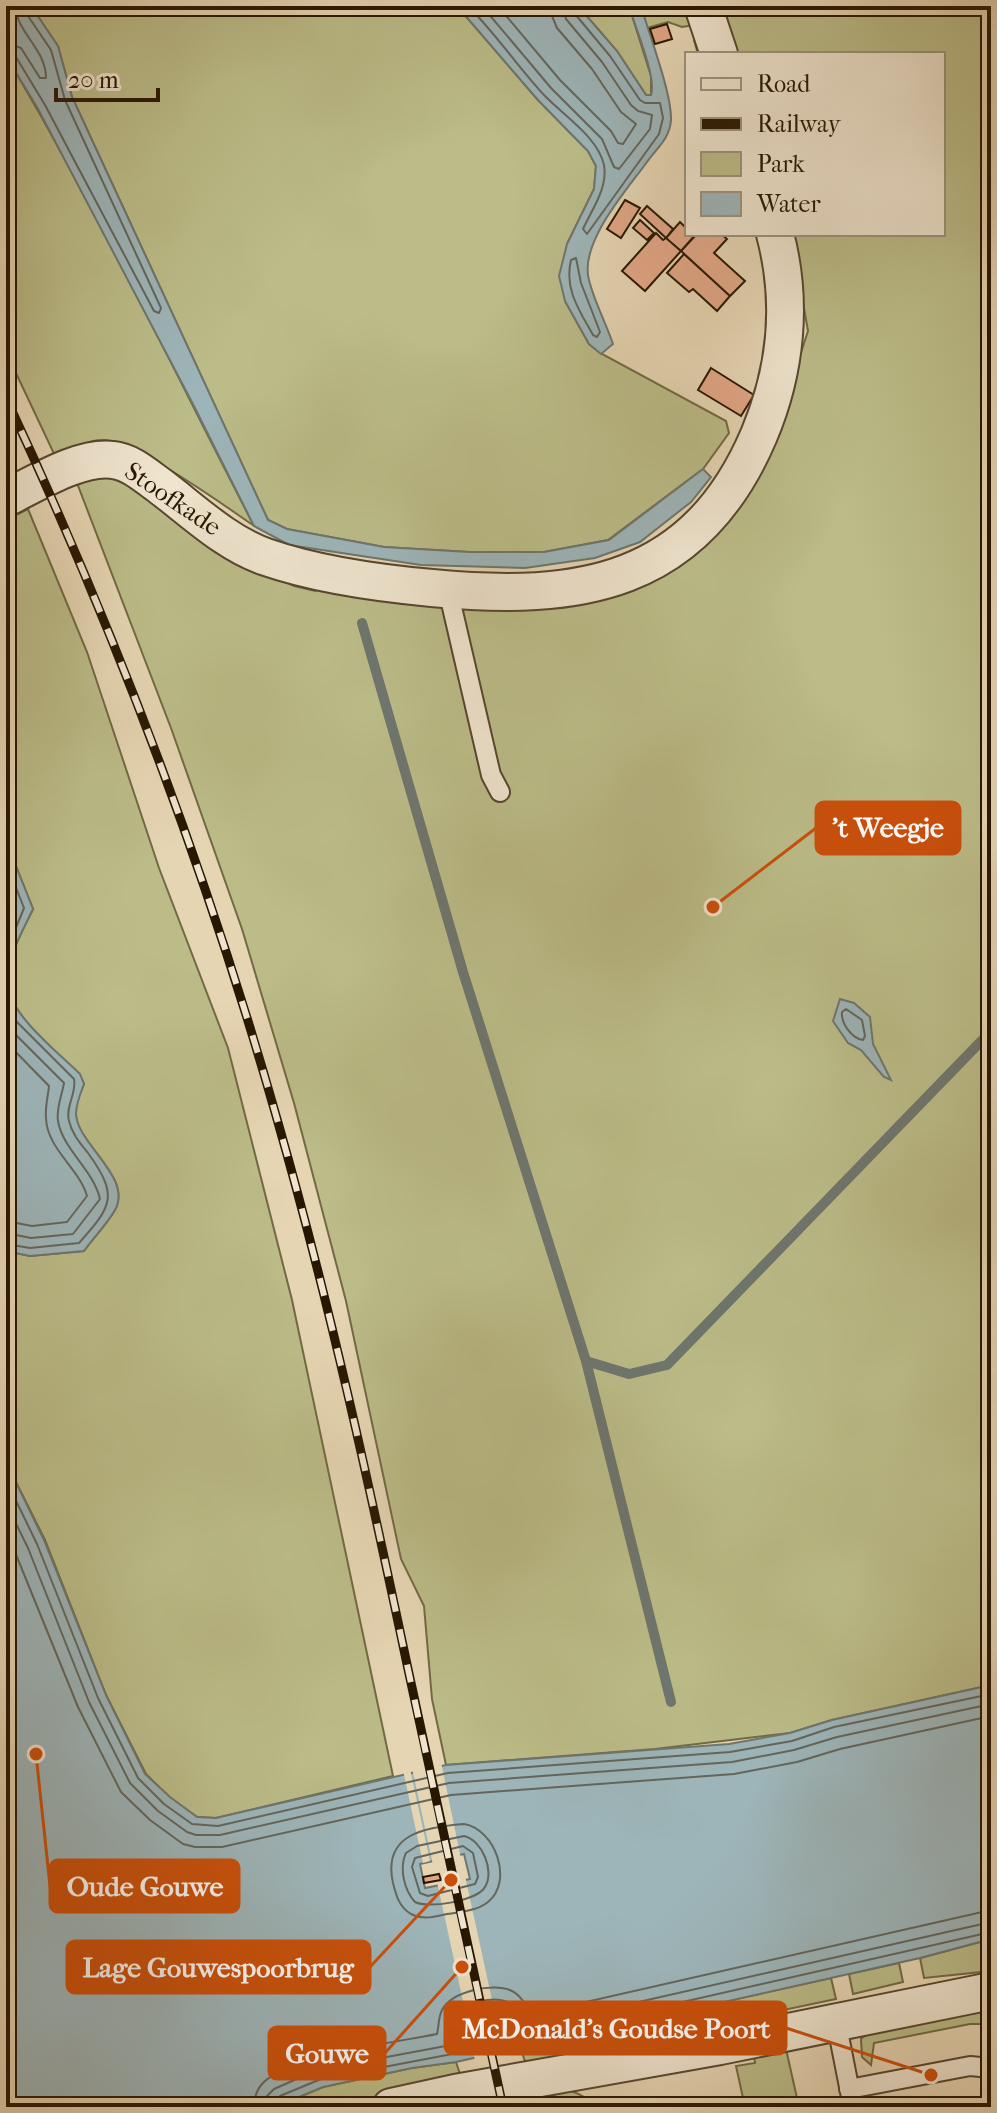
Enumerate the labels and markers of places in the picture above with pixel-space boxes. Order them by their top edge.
callout: 't Weegje [816,802,960,854]
callout: Oude Gouwe [50,1860,239,1912]
callout: Lage Gouwespoorbrug [67,1941,370,1993]
callout: McDonald's Goudse Poort [445,2002,786,2054]
callout: Gouwe [269,2027,385,2079]

